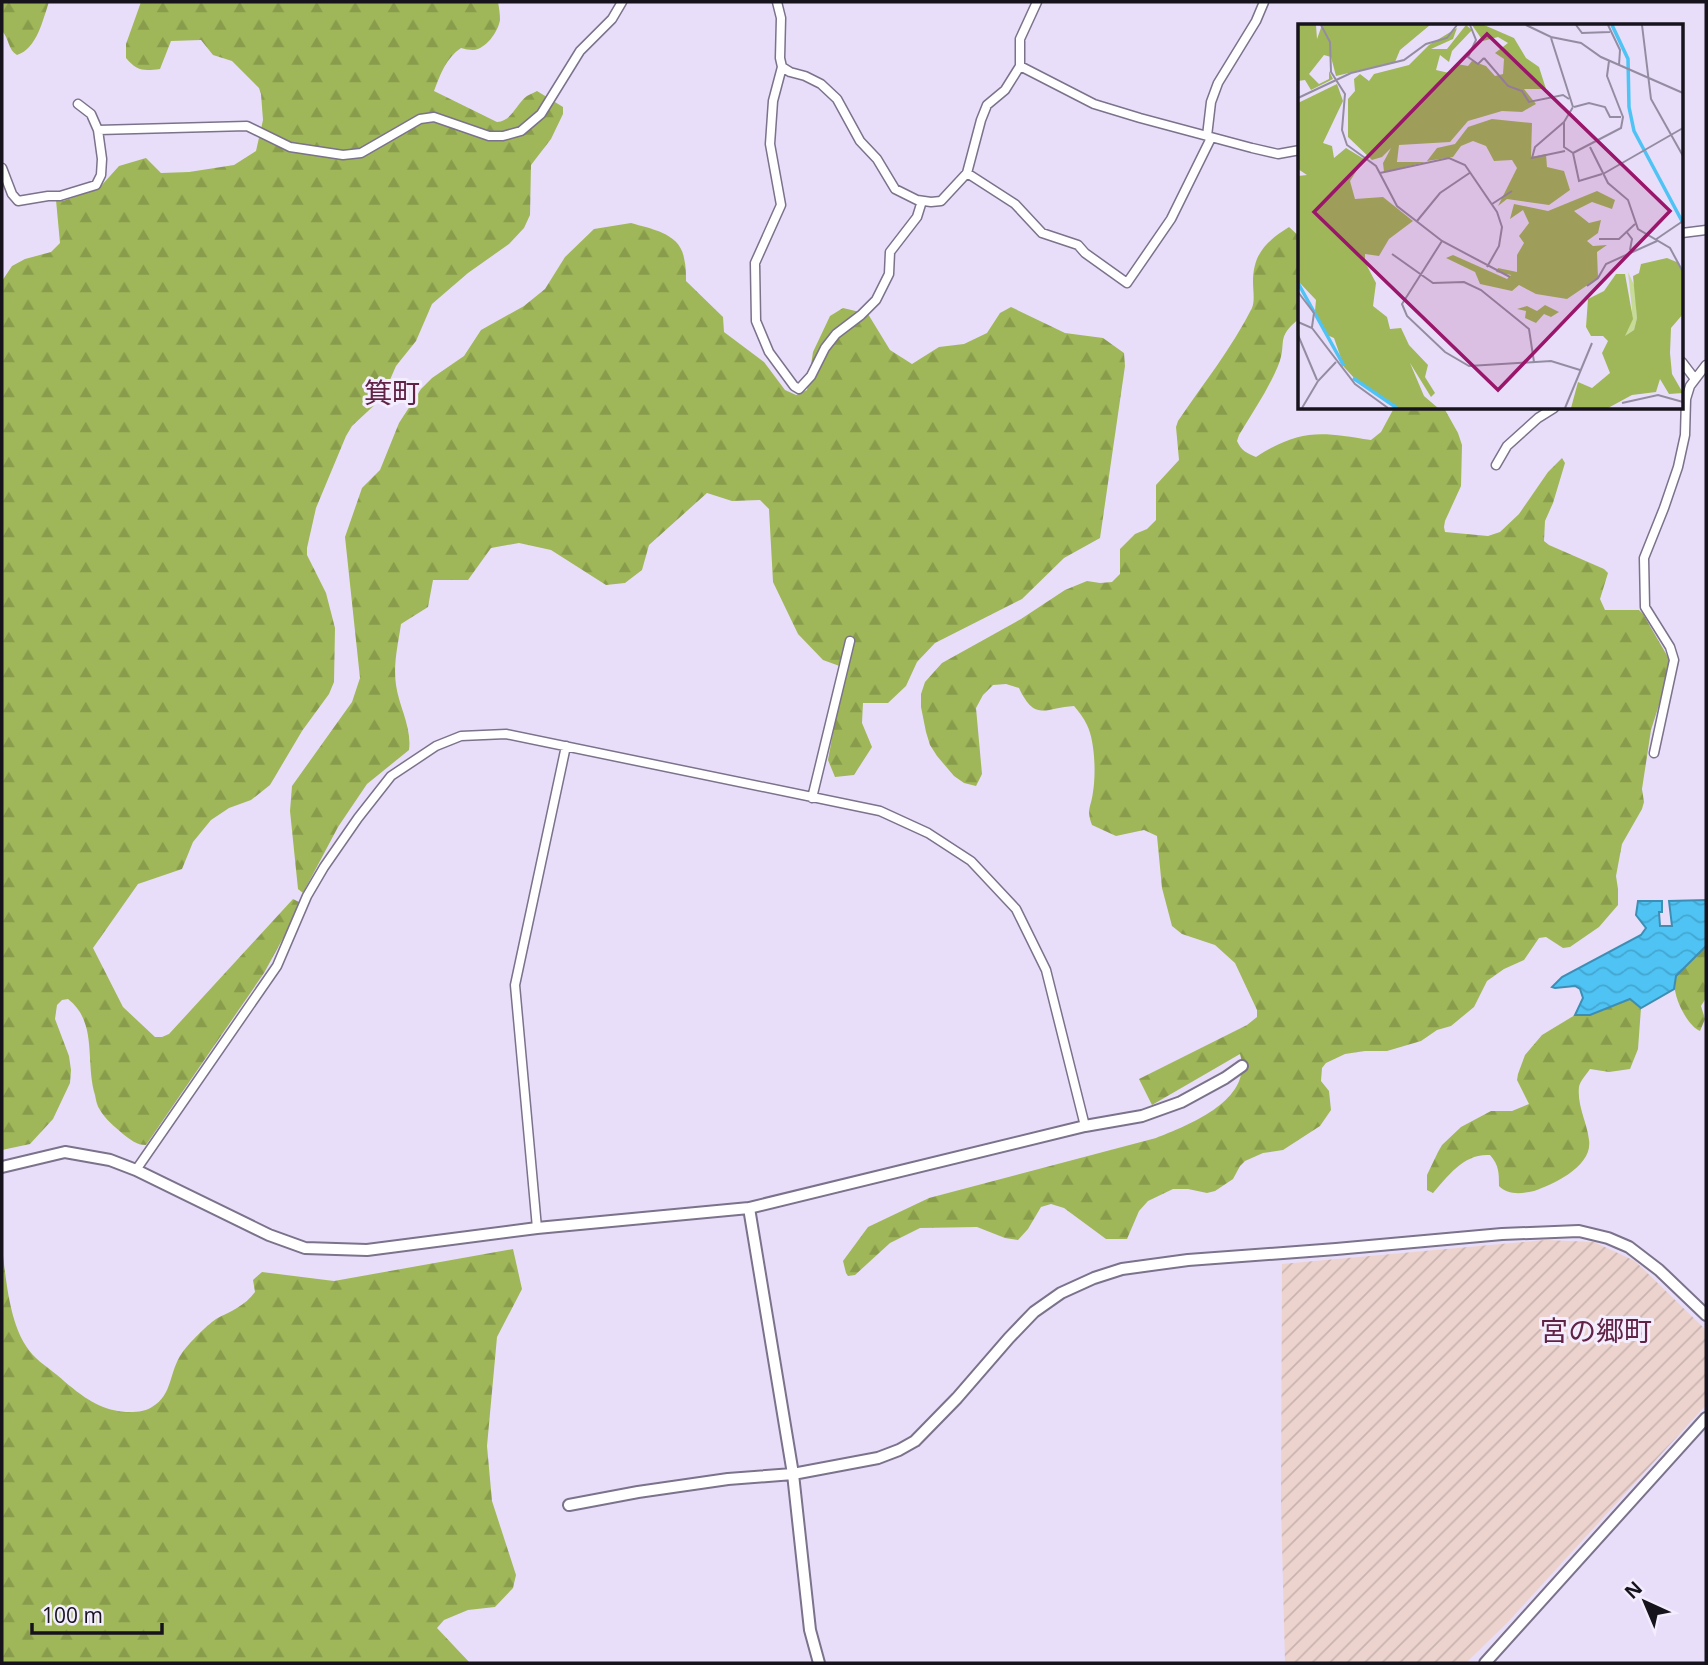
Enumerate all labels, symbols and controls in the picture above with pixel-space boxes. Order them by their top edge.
inset map [1298,24,1684,410]
district label: 箕町 [364,373,420,411]
district label: 宮の郷町 [1540,1311,1652,1349]
north arrow [1610,1567,1680,1637]
text: N [1619,1575,1648,1604]
scale bar [32,1592,161,1636]
text: 100 m [42,1601,103,1629]

